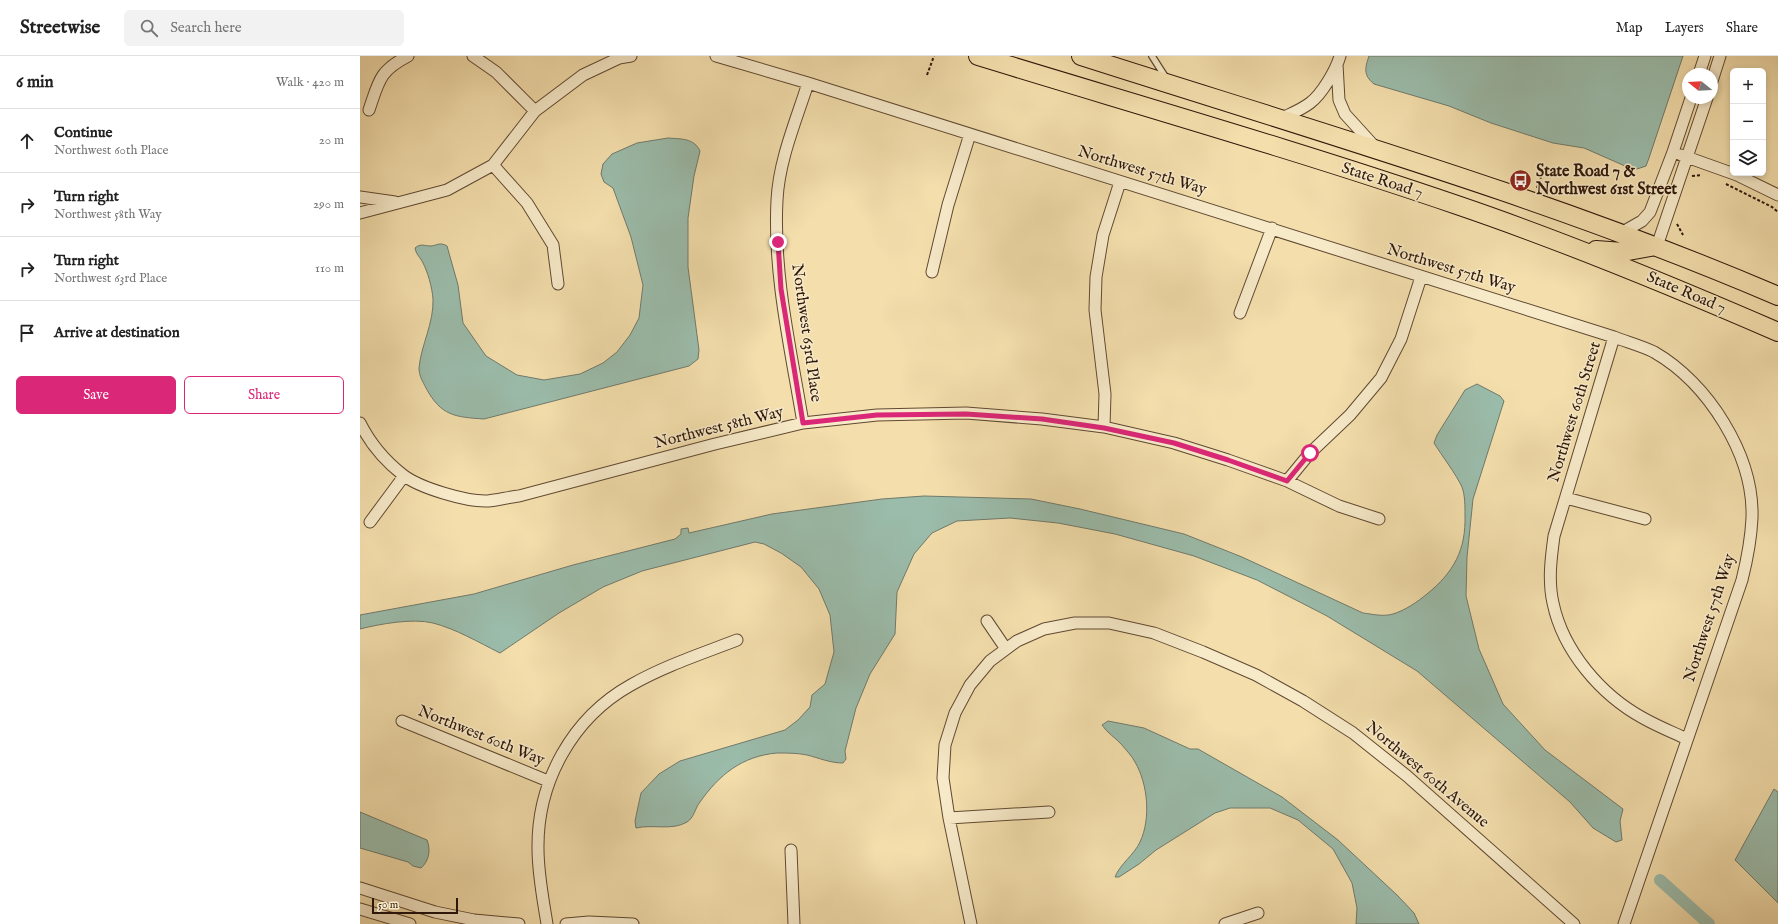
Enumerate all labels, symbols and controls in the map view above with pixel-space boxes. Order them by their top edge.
search box [124,10,404,46]
text: Streetwise [20,16,100,40]
icon: search [138,17,160,39]
text: Search here [170,18,242,37]
text: Map [1616,19,1643,37]
text: Layers [1665,19,1704,37]
text: Share [1726,19,1758,37]
north arrow [1682,68,1718,104]
map controls [1730,68,1766,176]
button: + [1730,68,1766,104]
text: 6 min [16,72,54,93]
text: Walk · 420 m [276,74,344,91]
button: − [1730,104,1766,140]
text: Continue [54,123,112,142]
icon: ahead [16,130,38,152]
text: 20 m [319,132,344,149]
button: layers [1730,140,1766,176]
text: Northwest 60th Place [54,142,168,159]
street label: Northwest 57th Way [1075,142,1209,200]
street label: State Road 7 [1339,158,1425,204]
place label: State Road 7 & Northwest 61st Street [1535,162,1677,200]
bus stop icon: State Road 7 & Northwest 61st Street [1508,168,1534,194]
text: Turn right [54,187,119,206]
icon: right [16,194,38,216]
text: 290 m [313,196,344,213]
text: Northwest 58th Way [54,206,162,223]
route end [769,233,787,251]
street label: Northwest 57th Way [1384,240,1518,298]
text: Turn right [54,251,119,270]
icon: right [16,258,38,280]
text: 110 m [315,260,344,277]
street label: Northwest 63rd Place [786,263,826,403]
street label: State Road 7 [1643,267,1729,319]
text: Northwest 63rd Place [54,270,167,287]
icon: arrive [16,322,38,344]
text: Arrive at destination [54,323,180,342]
street label: Northwest 60th Street [1544,339,1606,485]
button: Save [16,376,176,414]
button: Share [184,376,344,414]
street label: Northwest 58th Way [652,402,786,454]
route start [1301,444,1319,462]
street label: Northwest 57th Way [1680,551,1740,685]
street label: Northwest 60th Way [415,701,547,771]
street label: Northwest 60th Avenue [1361,718,1493,832]
scale bar [372,896,458,915]
text: 50 m [378,898,398,912]

